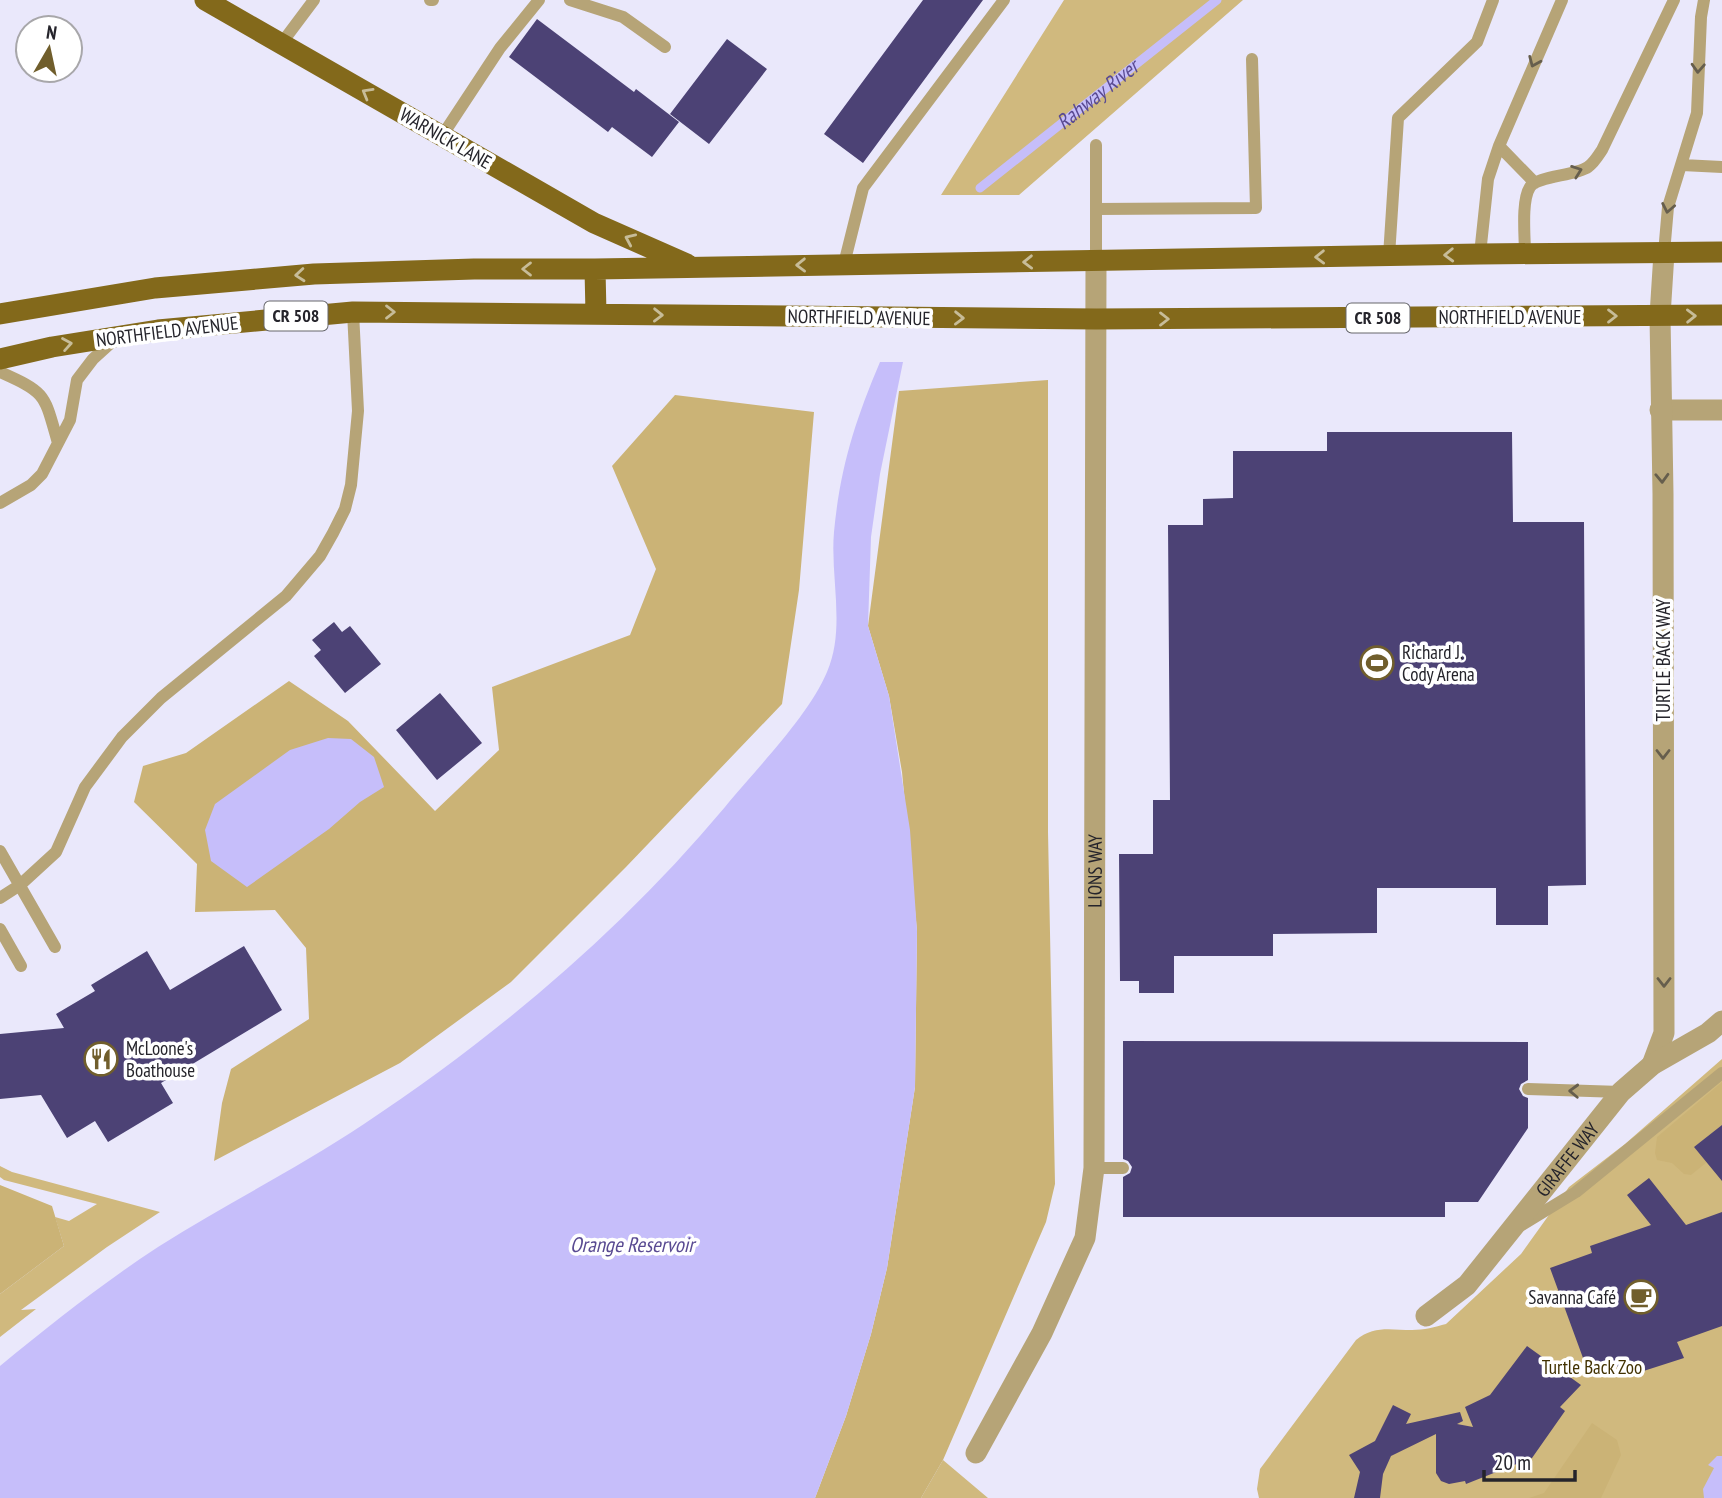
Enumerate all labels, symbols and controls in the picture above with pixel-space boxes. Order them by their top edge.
north arrow [14,14,84,84]
text: N [45,20,59,45]
water label: Rahway River [1051,51,1146,135]
one-way arrow [1528,55,1542,68]
one-way arrow [1691,63,1706,74]
one-way arrow [362,88,374,101]
street label: WARNICK LANE [396,102,496,174]
one-way arrow [1570,165,1582,179]
one-way arrow [1662,202,1677,214]
one-way arrow [625,233,637,247]
one-way arrow [1443,247,1454,262]
one-way arrow [1315,250,1326,265]
one-way arrow [1022,254,1033,270]
one-way arrow [795,257,805,273]
one-way arrow [521,261,532,277]
one-way arrow [294,267,305,282]
road number: CR 508 [264,302,328,330]
one-way arrow [385,304,396,320]
street label: NORTHFIELD AVENUE [787,304,931,330]
road number: CR 508 [1346,304,1410,332]
street label: NORTHFIELD AVENUE [1439,305,1581,329]
one-way arrow [652,307,663,322]
one-way arrow [1607,308,1618,324]
one-way arrow [1686,308,1697,324]
street label: NORTHFIELD AVENUE [95,310,239,352]
one-way arrow [954,310,965,326]
one-way arrow [1159,311,1170,327]
one-way arrow [61,337,73,352]
one-way arrow [1654,473,1670,484]
street label: TURTLE BACK WAY [1651,598,1675,721]
place label: Richard J. Cody Arena [1402,640,1475,686]
sports icon: Richard J. Cody Arena [1358,644,1396,682]
one-way arrow [1655,750,1671,760]
street label: LIONS WAY [1083,834,1107,908]
one-way arrow [1656,977,1672,988]
place label: McLoone's Boathouse [126,1036,195,1082]
restaurant icon: McLoone's Boathouse [82,1040,120,1078]
one-way arrow [1569,1083,1580,1098]
street label: GIRAFFE WAY [1530,1117,1604,1201]
water label: Orange Reservoir [570,1231,697,1258]
cafe icon: Savanna Café [1622,1278,1660,1316]
place label: Savanna Café [1528,1285,1616,1309]
park label: Turtle Back Zoo [1542,1355,1642,1379]
scale bar [1484,1438,1575,1482]
text: 20 m [1494,1449,1531,1476]

